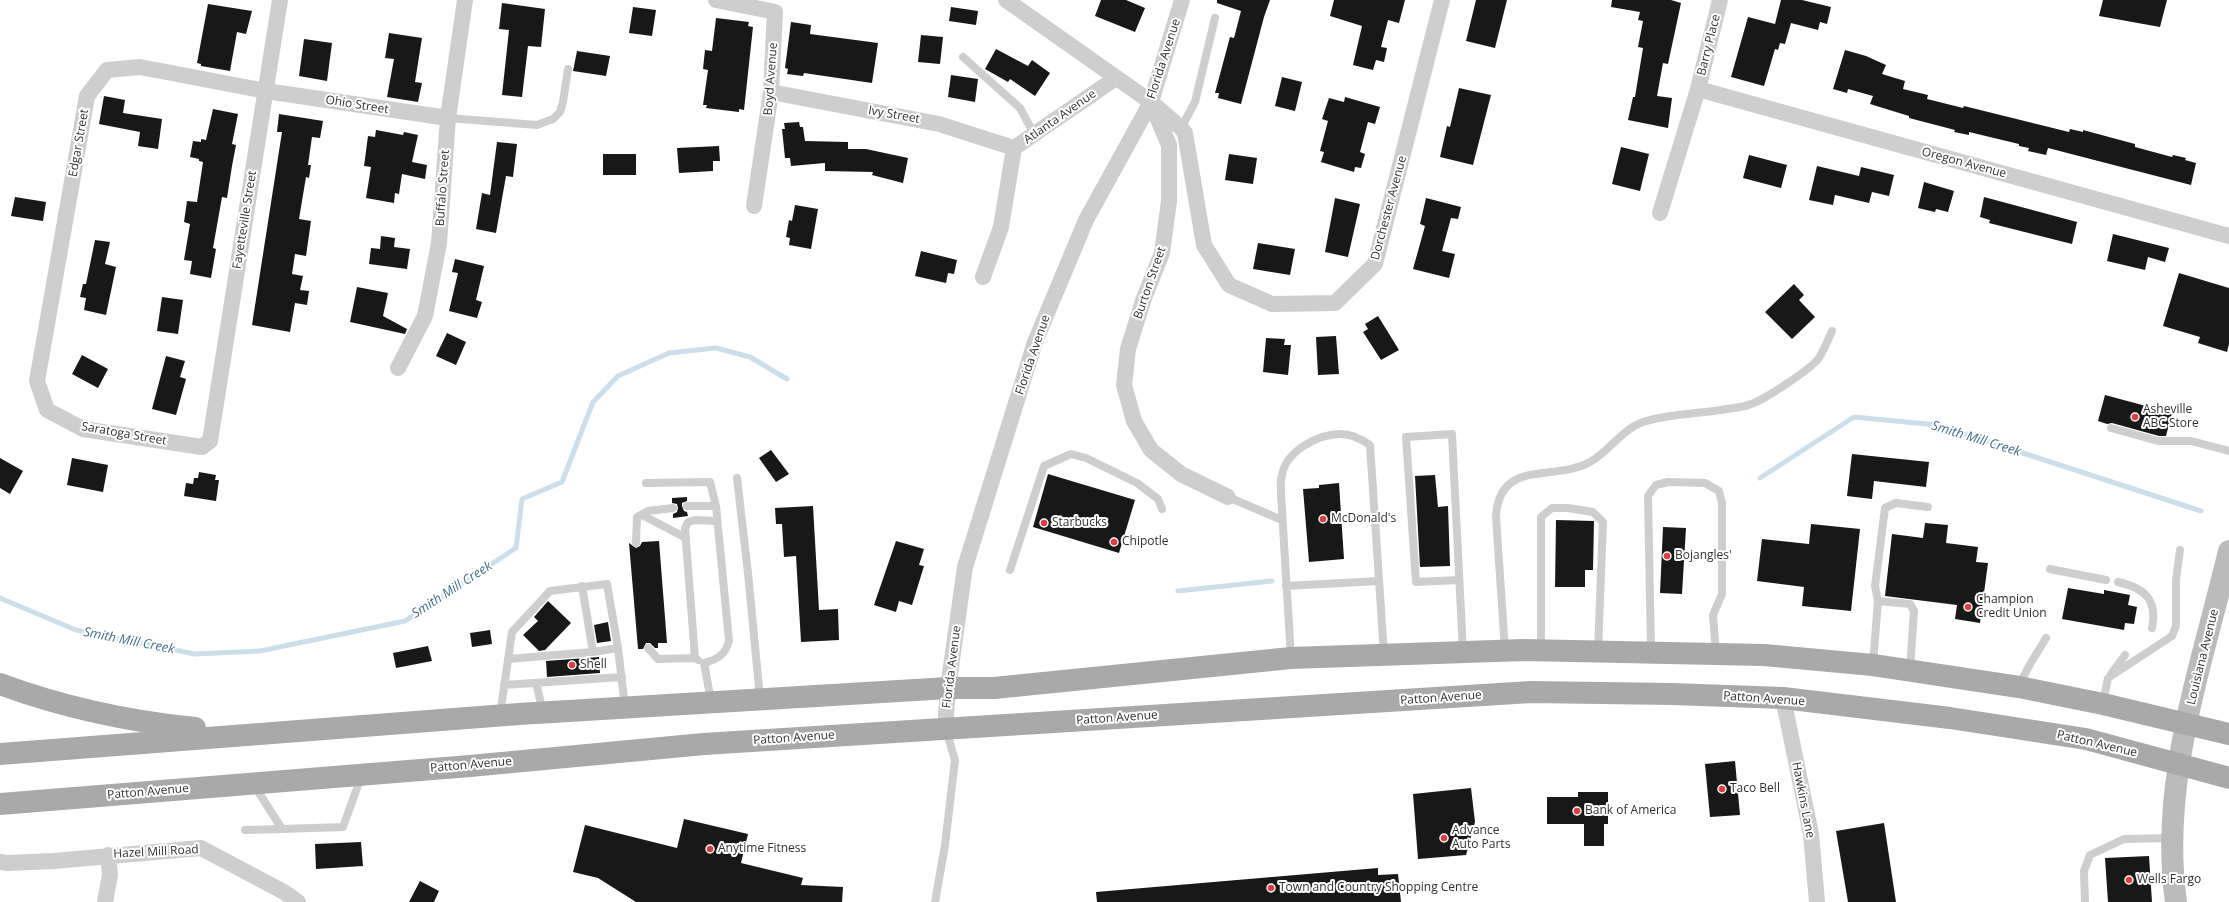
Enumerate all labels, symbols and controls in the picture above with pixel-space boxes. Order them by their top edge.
street label: Barry Place [1694,13,1724,77]
street label: Florida Avenue [1144,17,1184,101]
street label: Boyd Avenue [761,42,781,116]
street label: Atlanta Avenue [1021,87,1099,147]
street label: Ohio Street [324,93,390,117]
street label: Ivy Street [867,103,921,127]
street label: Edgar Street [66,108,92,178]
street label: Oregon Avenue [1920,145,2008,181]
street label: Buffalo Street [433,149,453,227]
street label: Dorchester Avenue [1368,154,1410,262]
street label: Fayetteville Street [230,170,260,270]
street label: Burton Street [1131,245,1169,321]
street label: Florida Avenue [1013,313,1053,397]
place label: Asheville ABC Store [2143,403,2199,431]
marker: Asheville ABC Store [2130,412,2140,422]
water label: Smith Mill Creek [1929,418,2023,460]
street label: Saratoga Street [80,419,168,449]
place label: McDonald's [1331,512,1396,526]
marker: McDonald's [1318,514,1328,524]
place label: Starbucks [1052,516,1107,530]
marker: Starbucks [1039,518,1049,528]
place label: Chipotle [1122,535,1169,549]
marker: Chipotle [1109,537,1119,547]
place label: Bojangles' [1675,549,1732,563]
marker: Bojangles' [1662,551,1672,561]
water label: Smith Mill Creek [409,558,495,622]
place label: Champion Credit Union [1976,593,2047,621]
marker: Champion Credit Union [1963,602,1973,612]
street label: Louisiana Avenue [2184,608,2222,706]
water label: Smith Mill Creek [82,625,176,657]
street label: Florida Avenue [940,625,964,709]
place label: Shell [580,658,607,672]
marker: Shell [567,660,577,670]
street label: Patton Avenue [1400,688,1482,708]
street label: Patton Avenue [1723,689,1805,709]
street label: Patton Avenue [1076,708,1158,728]
street label: Patton Avenue [753,728,835,748]
street label: Patton Avenue [2055,728,2139,760]
street label: Patton Avenue [430,754,512,776]
street label: Hawkins Lane [1789,761,1817,839]
street label: Patton Avenue [107,781,189,803]
place label: Taco Bell [1730,782,1780,796]
marker: Taco Bell [1717,784,1727,794]
place label: Bank of America [1585,804,1676,818]
marker: Bank of America [1572,806,1582,816]
place label: Advance Auto Parts [1452,824,1510,852]
marker: Advance Auto Parts [1439,833,1449,843]
place label: Anytime Fitness [718,842,806,856]
street label: Hazel Mill Road [113,843,199,861]
marker: Anytime Fitness [705,844,715,854]
place label: Wells Fargo [2137,873,2201,887]
marker: Wells Fargo [2124,875,2134,885]
place label: Town and Country Shopping Centre [1279,881,1478,895]
marker: Town and Country Shopping Centre [1266,883,1276,893]

